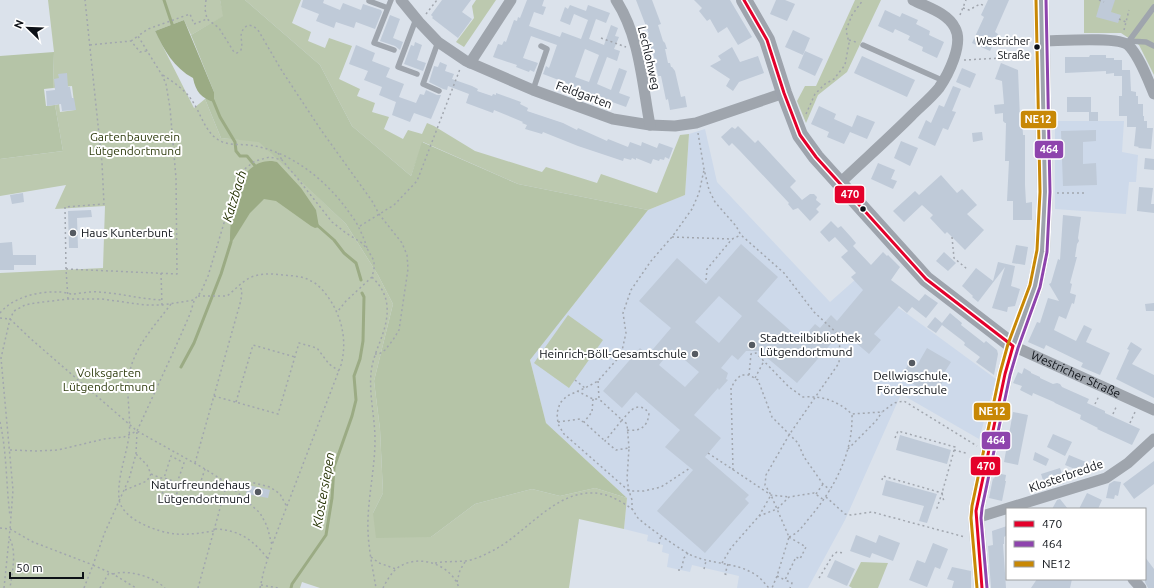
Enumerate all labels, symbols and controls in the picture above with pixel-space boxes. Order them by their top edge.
north arrow [8,8,48,48]
text: N [12,18,26,30]
street label: Lechlohweg [636,25,663,91]
place label: Westricher Straße [976,35,1031,61]
marker: Westricher Straße [1032,42,1042,52]
street label: Feldgarten [554,78,614,111]
line badge: NE12 [1020,110,1057,129]
text: NE12 [1024,113,1052,125]
park label: Gartenbauverein Lütgendortmund [89,130,181,157]
line badge: 464 [1034,140,1064,159]
text: 464 [1040,143,1058,155]
water label: Katzbach [220,169,248,223]
line badge: 470 [834,185,865,204]
text: 470 [841,188,859,200]
unlabelled marker [858,204,868,214]
place label: Haus Kunterbunt [81,226,173,239]
marker: Haus Kunterbunt [68,228,78,238]
place label: Stadtteilbibliothek Lütgendortmund [760,331,861,358]
marker: Stadtteilbibliothek Lütgendortmund [747,340,757,350]
place label: Heinrich-Böll-Gesamtschule [539,347,687,360]
street label: Westricher Straße [1029,348,1123,400]
marker: Heinrich-Böll-Gesamtschule [690,349,700,359]
marker: Dellwigschule, Förderschule [907,358,917,368]
park label: Volksgarten Lütgendortmund [63,366,155,393]
place label: Dellwigschule, Förderschule [873,369,951,396]
line badge: NE12 [973,402,1011,421]
text: NE12 [978,405,1006,417]
line badge: 464 [981,431,1011,450]
text: 464 [987,434,1005,446]
water label: Klostersiepen [309,451,337,529]
line badge: 470 [970,456,1001,476]
street label: Klosterbredde [1027,457,1105,494]
text: 470 [977,460,995,472]
place label: Naturfreundehaus Lütgendortmund [151,478,250,505]
marker: Naturfreundehaus Lütgendortmund [253,487,263,497]
legend [1006,508,1146,580]
text: 470 [1042,517,1063,530]
text: 464 [1042,537,1063,550]
scale bar [10,554,83,580]
text: NE12 [1042,557,1071,570]
text: 50 m [16,561,43,574]

